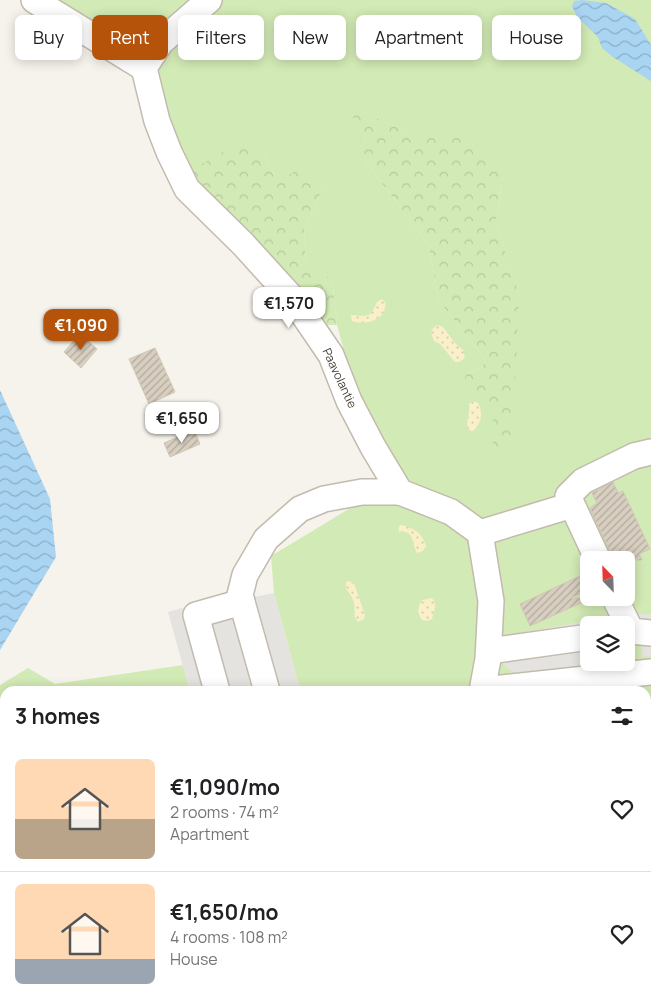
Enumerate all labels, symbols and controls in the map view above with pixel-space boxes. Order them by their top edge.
chip: Buy [15,15,82,60]
chip: Rent [92,15,168,60]
chip: Filters [178,15,264,60]
chip: New [274,15,346,60]
chip: Apartment [356,15,482,60]
chip: House [492,15,581,60]
pin: €1,570 [248,286,330,329]
text: €1,570 [264,292,314,314]
pin: €1,090 [40,308,122,351]
text: €1,090 [54,314,108,336]
street label: Paavolantie [319,345,361,411]
pin: €1,650 [141,402,223,444]
text: €1,650 [156,407,208,429]
north arrow [580,551,635,606]
map controls [580,551,635,671]
button: layers [580,616,635,671]
text: 3 homes [15,702,100,730]
icon: filters [608,702,636,730]
text: €1,090/mo [170,773,280,801]
icon: home [55,779,115,839]
icon: heart [608,795,636,823]
text: 2 rooms · 74 m² [170,801,279,823]
text: Apartment [170,823,249,845]
text: €1,650/mo [170,898,278,926]
icon: home [55,904,115,964]
icon: heart [608,920,636,948]
text: 4 rooms · 108 m² [170,926,288,948]
text: House [170,948,218,970]

